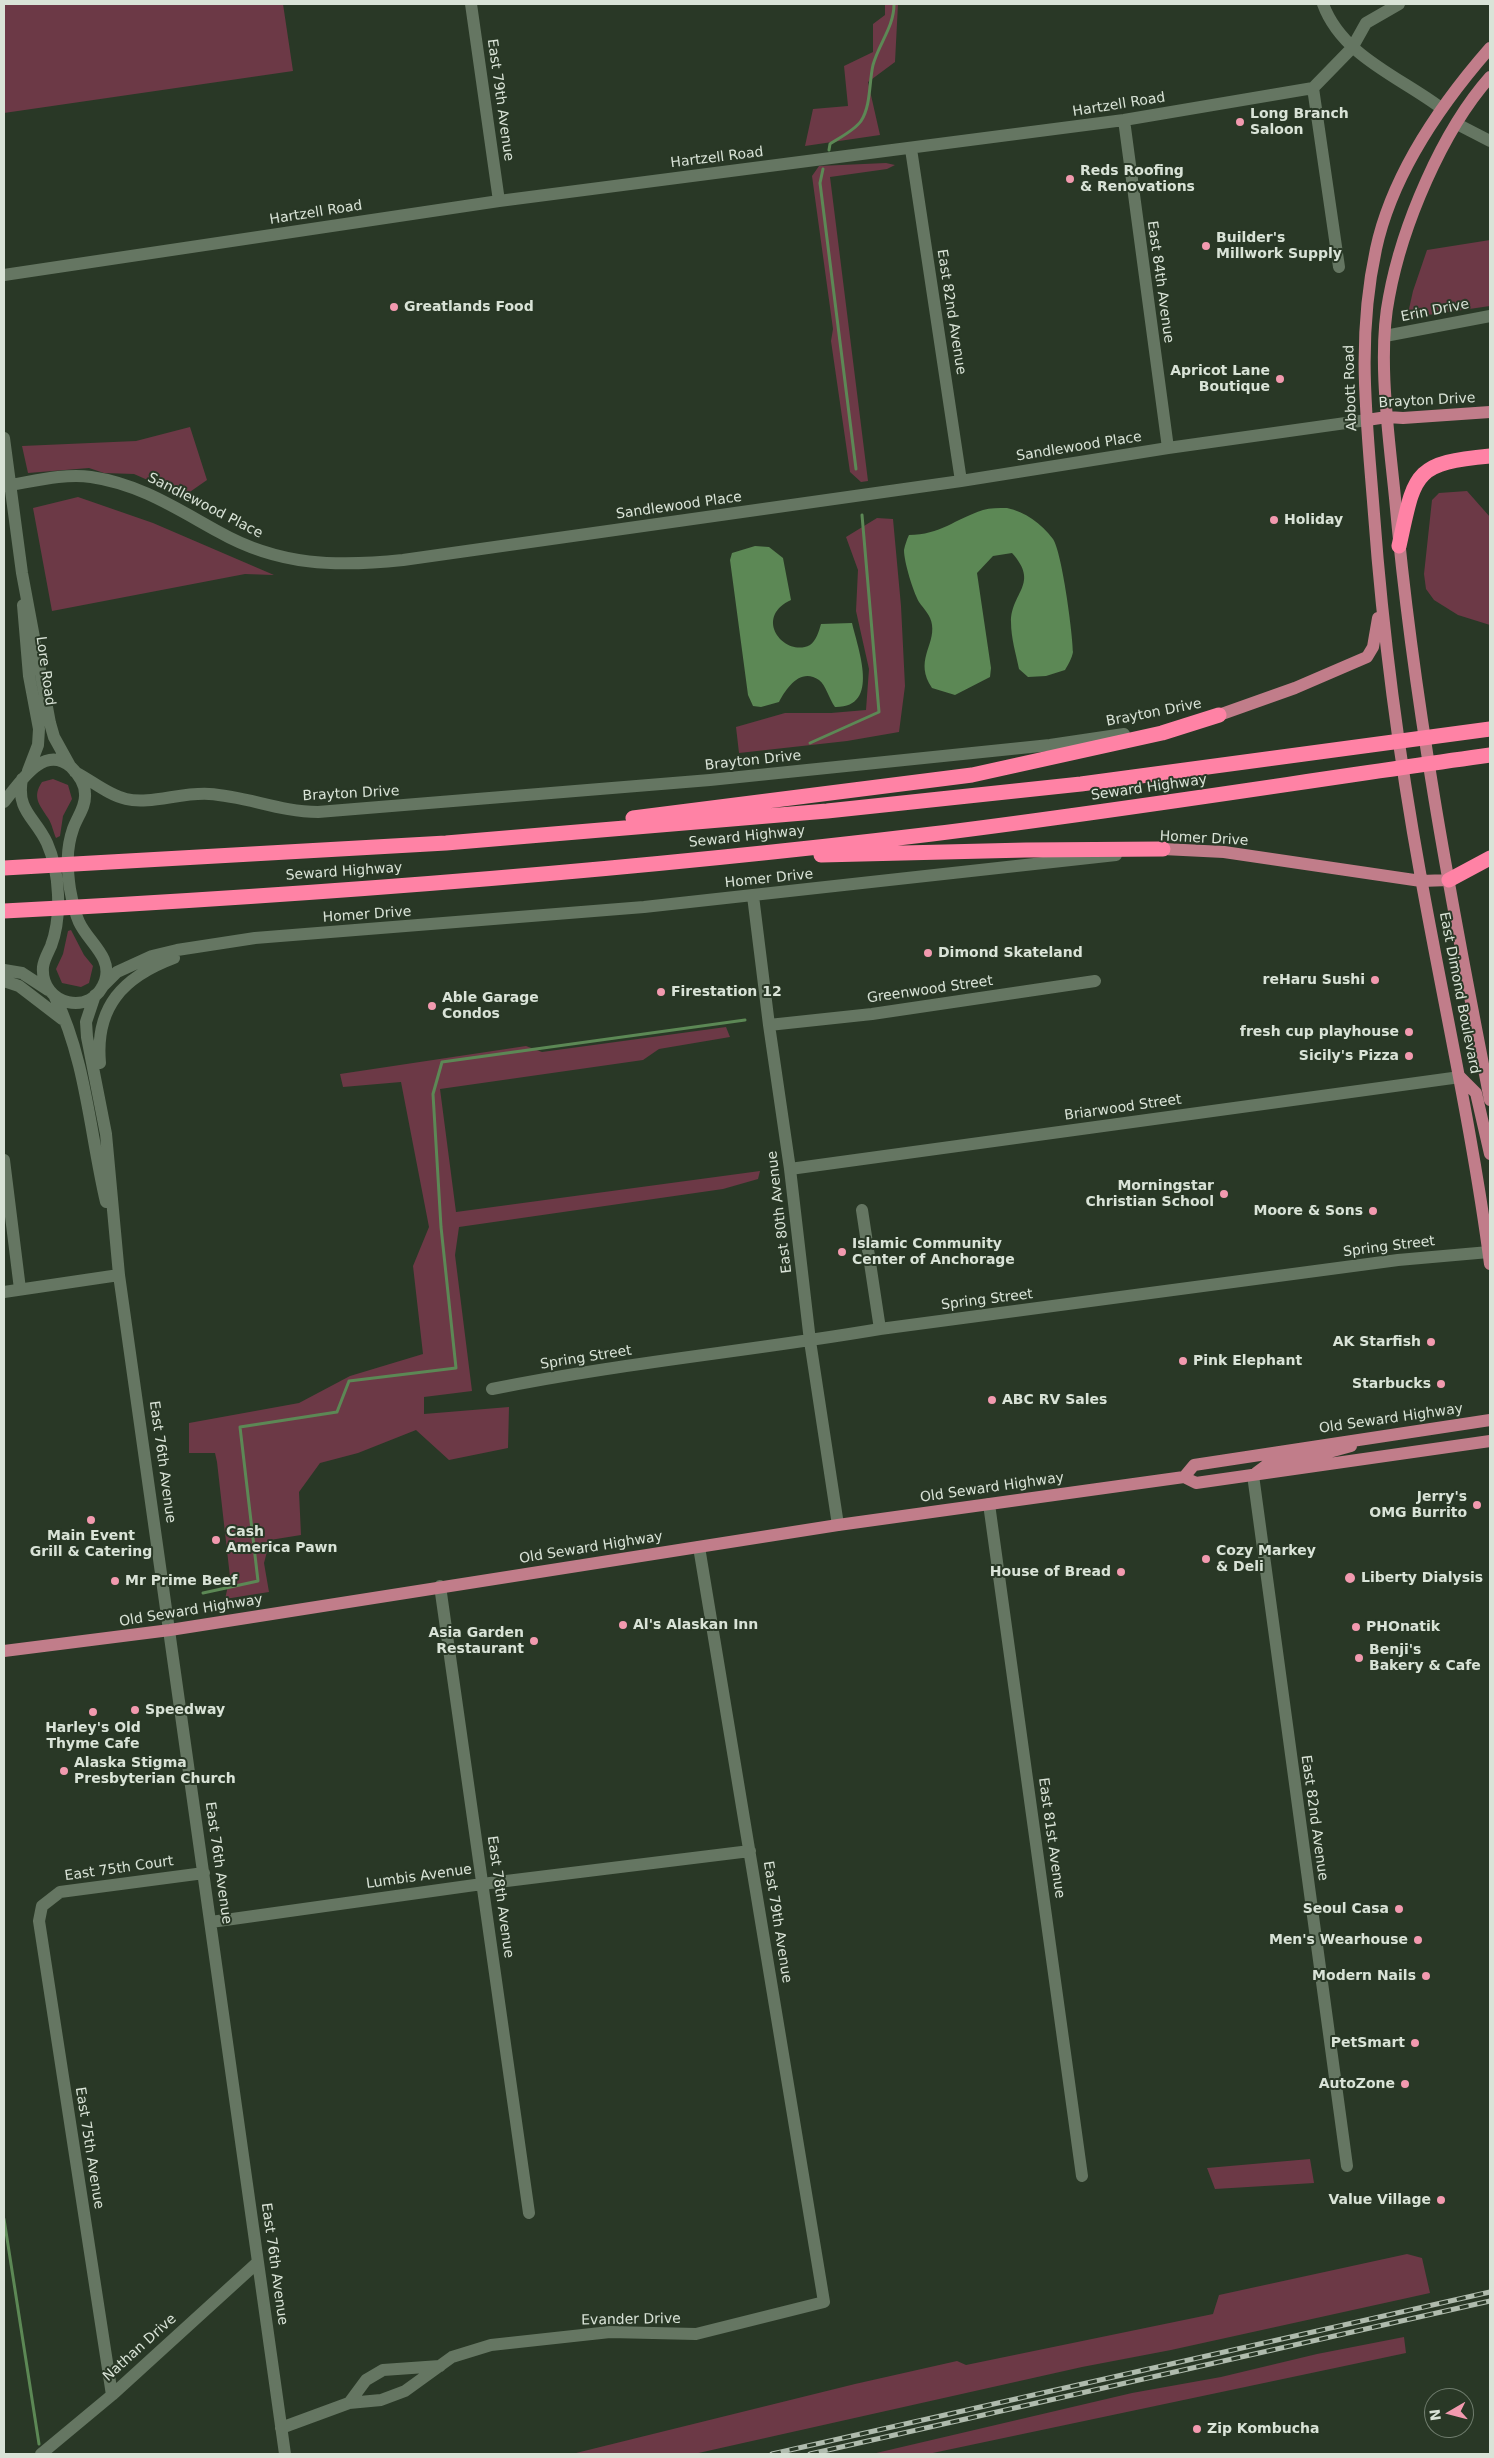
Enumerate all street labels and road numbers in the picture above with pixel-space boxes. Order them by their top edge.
street label: East 79th Avenue [483,38,517,162]
street label: Hartzell Road [1071,89,1167,121]
street label: Hartzell Road [669,144,765,172]
street label: Hartzell Road [268,197,364,229]
street label: East 84th Avenue [1143,220,1177,344]
street label: East 82nd Avenue [933,248,969,376]
street label: Erin Drive [1399,296,1471,326]
street label: Abbott Road [1341,344,1361,432]
street label: Brayton Drive [1378,390,1476,412]
street label: Sandlewood Place [1015,429,1143,465]
street label: Sandlewood Place [145,470,265,542]
street label: Sandlewood Place [615,489,743,523]
street label: Lore Road [32,635,58,707]
street label: Brayton Drive [1105,696,1203,730]
street label: Brayton Drive [704,748,802,774]
street label: Seward Highway [1090,772,1208,804]
street label: Brayton Drive [302,783,400,805]
street label: Seward Highway [688,823,806,851]
street label: Homer Drive [1159,828,1249,850]
street label: Seward Highway [285,860,403,884]
street label: Homer Drive [724,866,814,892]
street label: Homer Drive [322,904,412,926]
street label: East Dimond Boulevard [1435,911,1483,1075]
street label: Greenwood Street [866,973,994,1007]
street label: Briarwood Street [1063,1091,1183,1125]
street label: East 80th Avenue [764,1150,796,1274]
street label: Spring Street [1342,1233,1436,1261]
street label: Spring Street [940,1286,1034,1314]
street label: Spring Street [539,1342,633,1374]
street label: East 76th Avenue [145,1400,179,1524]
street label: Old Seward Highway [1318,1401,1464,1437]
street label: Old Seward Highway [919,1470,1065,1506]
street label: Old Seward Highway [518,1528,664,1568]
street label: Old Seward Highway [118,1591,264,1631]
street label: East 82nd Avenue [1297,1754,1331,1882]
street label: East 81st Avenue [1034,1777,1068,1899]
street label: East 76th Avenue [201,1801,235,1925]
street label: East 78th Avenue [483,1835,517,1959]
street label: East 75th Court [63,1853,175,1885]
street label: East 79th Avenue [759,1860,795,1984]
street label: Lumbis Avenue [365,1861,473,1893]
street label: East 75th Avenue [71,2086,107,2210]
street label: East 76th Avenue [257,2202,291,2326]
street label: Nathan Drive [100,2311,180,2385]
street label: Evander Drive [581,2311,681,2329]

